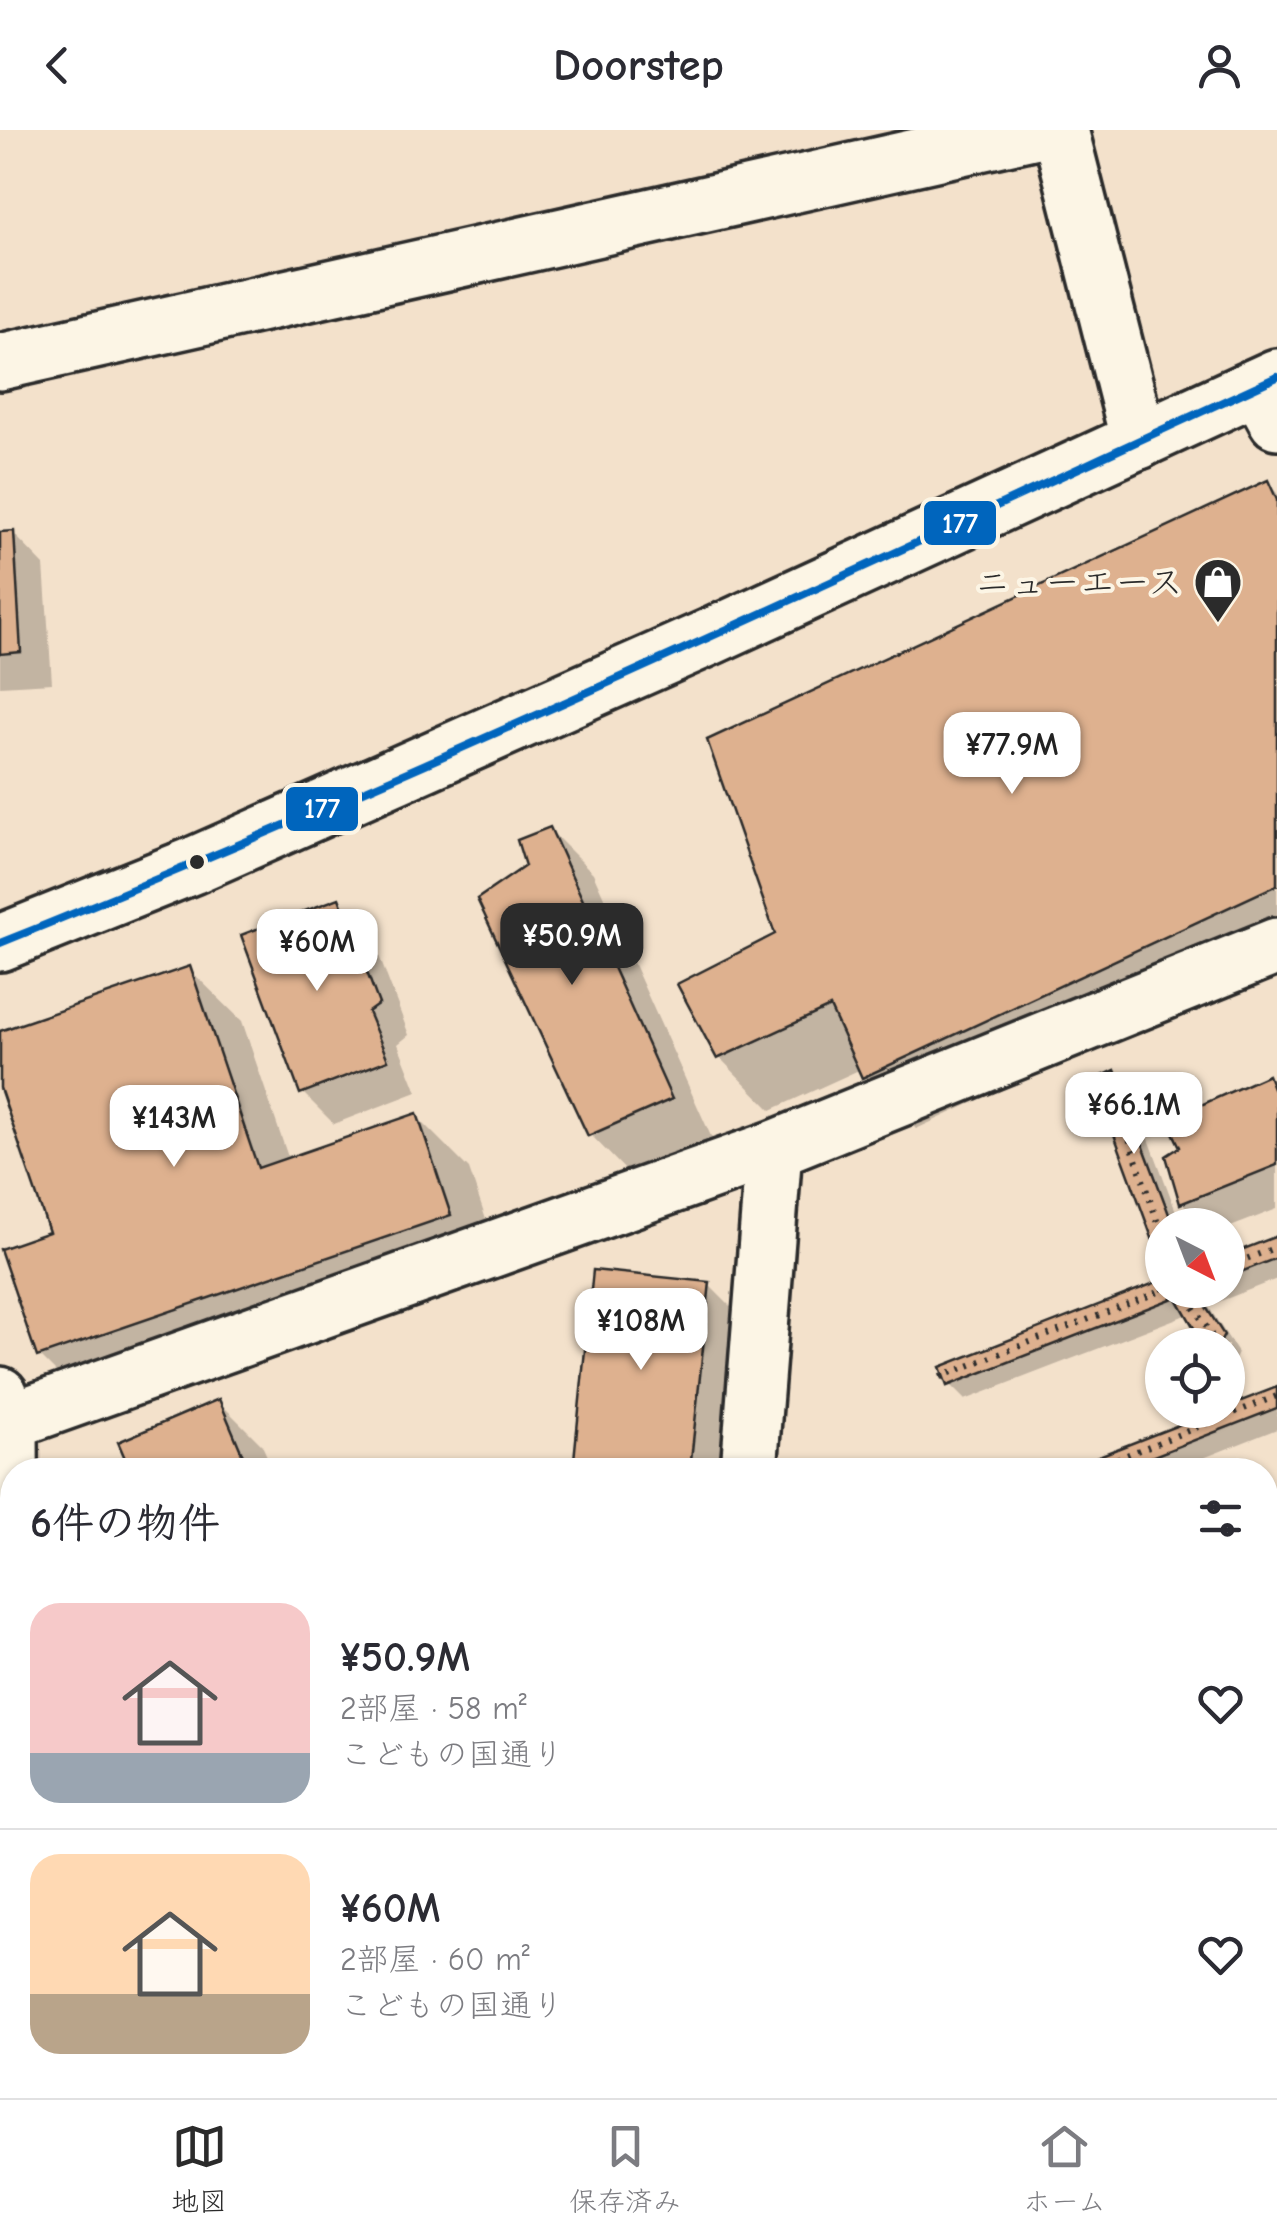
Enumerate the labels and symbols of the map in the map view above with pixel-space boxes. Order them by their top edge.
line badge: 177 [922,499,998,547]
text: 177 [942,508,978,540]
shop icon: ニューエース [1192,556,1244,624]
place label: ニューエース [975,562,1183,603]
pin: ¥77.9M [931,712,1093,797]
line badge: 177 [284,785,360,833]
text: 177 [304,793,340,825]
unlabelled marker [187,852,207,872]
pin: ¥50.9M [491,903,653,988]
pin: ¥60M [258,909,376,994]
pin: ¥66.1M [1053,1072,1215,1157]
pin: ¥143M [104,1085,244,1170]
north arrow [1145,1208,1245,1308]
pin: ¥108M [571,1288,711,1373]

